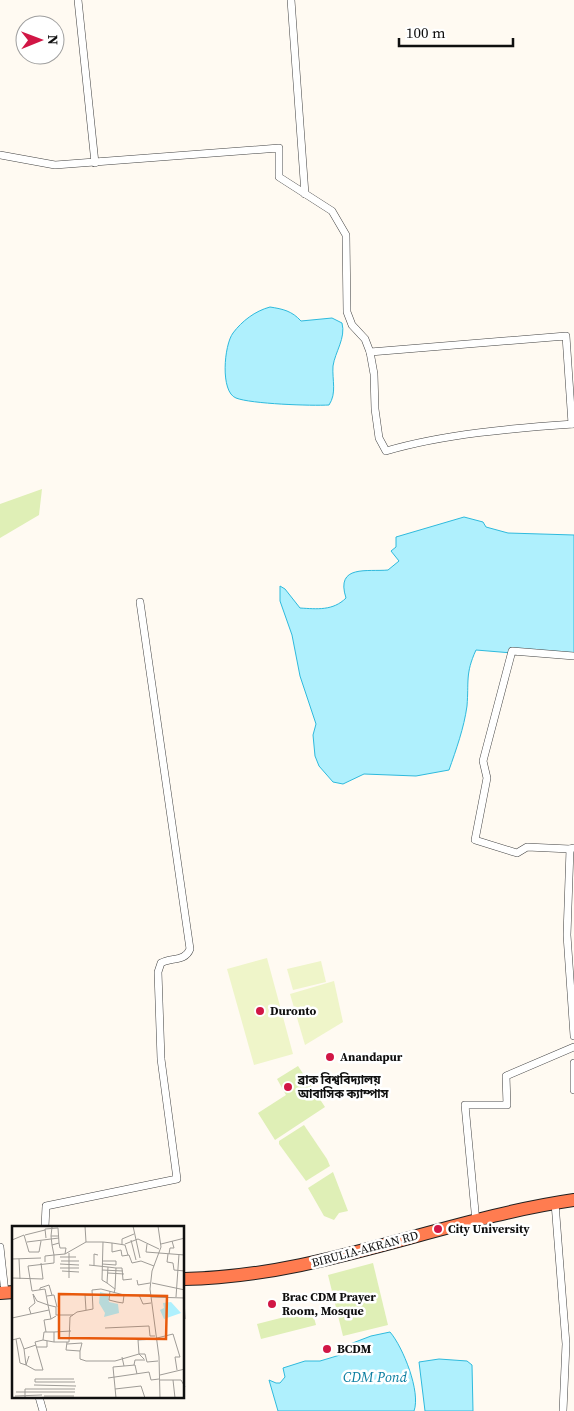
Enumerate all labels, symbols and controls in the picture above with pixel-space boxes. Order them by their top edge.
north arrow [15,15,65,65]
scale bar [399,15,513,47]
text: 100 m [406,22,446,43]
text: N [43,34,63,45]
place label: Duronto [270,1003,316,1019]
marker: Duronto [254,1005,266,1017]
place label: Anandapur [340,1049,403,1065]
marker: Anandapur [324,1051,336,1063]
place label: ব্রাক বিশ্ববিদ্যালয় আবাসিক ক্যাম্পাস [297,1072,389,1102]
marker: ব্রাক বিশ্ববিদ্যালয় আবাসিক ক্যাম্পাস [282,1081,294,1093]
place label: City University [448,1221,530,1237]
marker: City University [432,1223,444,1235]
inset map [12,1226,185,1398]
street label: BIRULIA-AKRAN RD [310,1227,420,1271]
place label: Brac CDM Prayer Room, Mosque [282,1289,376,1319]
marker: Brac CDM Prayer Room, Mosque [266,1298,278,1310]
place label: BCDM [337,1341,372,1357]
marker: BCDM [321,1343,333,1355]
water label: CDM Pond [343,1367,408,1387]

